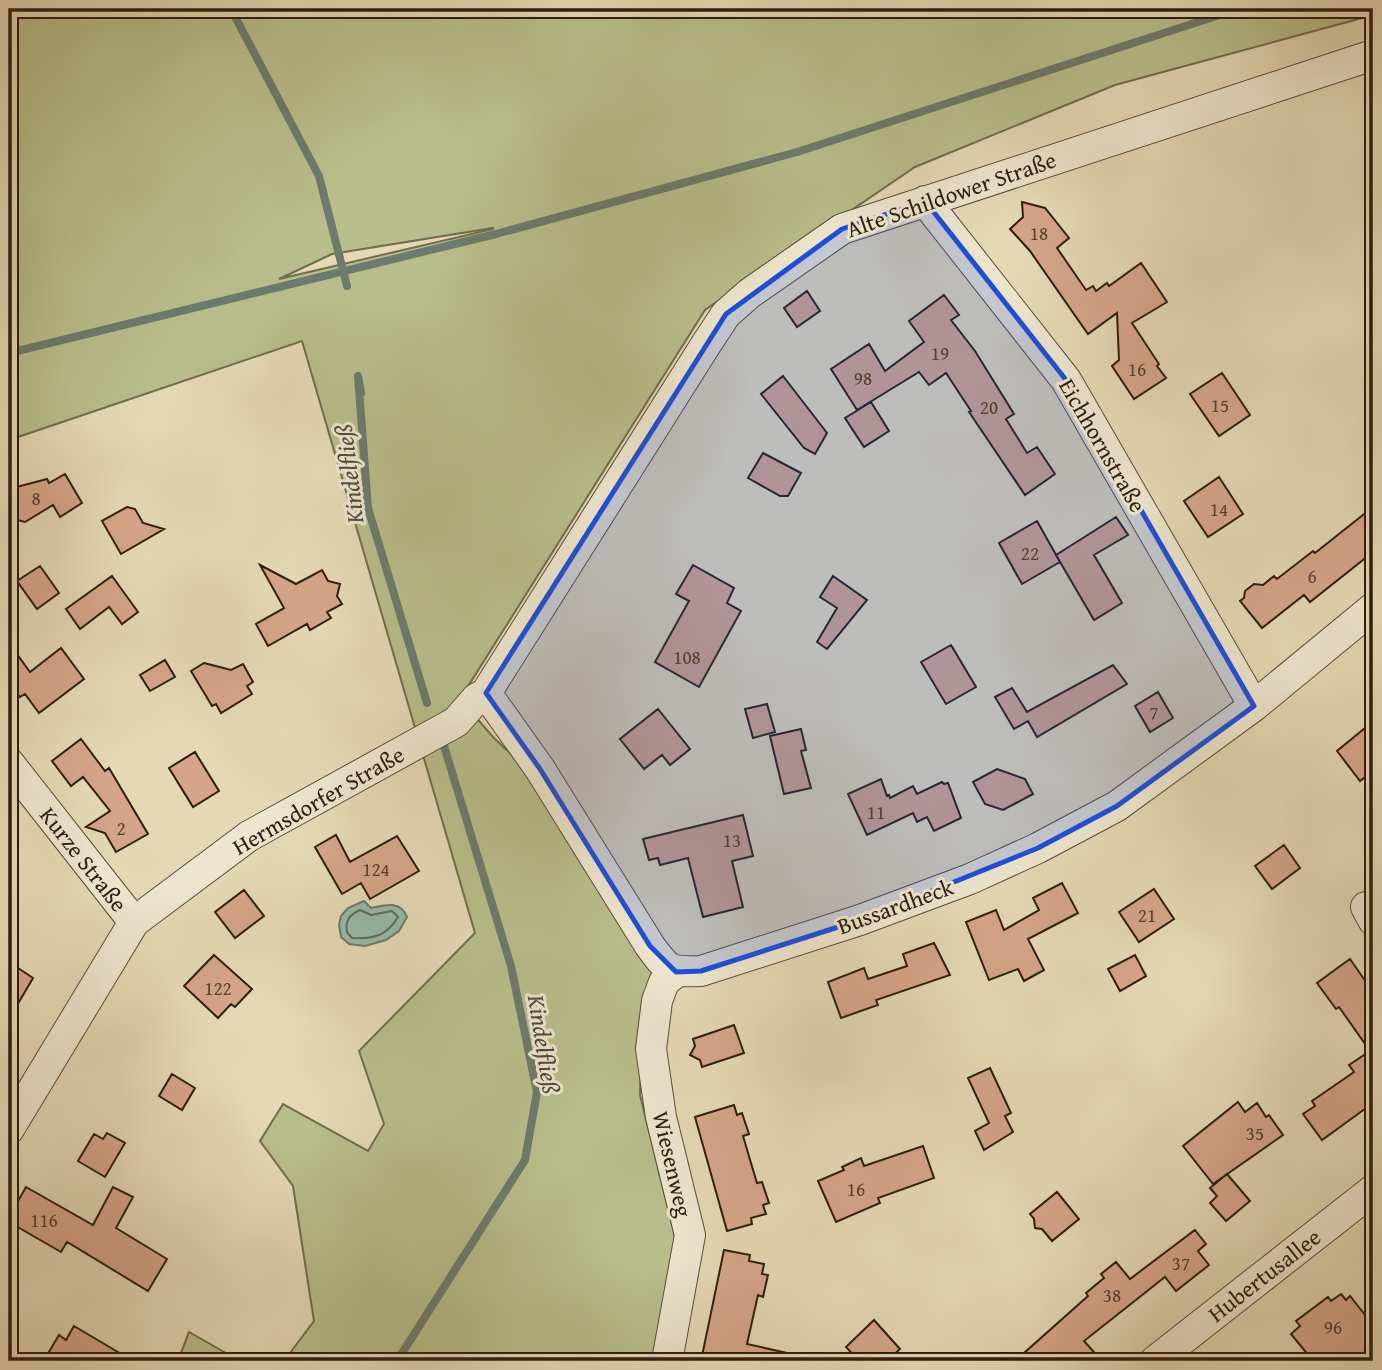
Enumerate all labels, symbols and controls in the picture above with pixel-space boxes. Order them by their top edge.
street label: Alte Schildower Straße [842,143,1060,245]
house number: 18 [1030,219,1048,247]
house number: 19 [931,339,949,367]
house number: 16 [1128,355,1146,383]
house number: 98 [854,364,872,392]
street label: Eichhornstraße [1051,372,1155,518]
house number: 15 [1211,391,1229,419]
house number: 20 [980,393,998,421]
water label: Kindelfließ [326,422,373,527]
house number: 8 [31,484,41,512]
house number: 14 [1210,495,1228,523]
house number: 22 [1021,539,1039,567]
house number: 6 [1307,562,1317,590]
house number: 108 [673,643,701,671]
house number: 7 [1149,698,1159,726]
street label: Hermsdorfer Straße [226,737,410,863]
house number: 11 [867,798,885,826]
street label: Kurze Straße [32,800,136,918]
house number: 2 [116,814,126,842]
house number: 13 [723,826,741,854]
house number: 124 [362,855,390,883]
street label: Bussardheck [832,870,958,942]
house number: 21 [1138,901,1156,929]
house number: 122 [204,974,232,1002]
water label: Kindelfließ [519,991,569,1096]
street label: Wiesenweg [645,1108,701,1221]
house number: 35 [1246,1119,1264,1147]
house number: 16 [847,1175,865,1203]
house number: 116 [30,1206,58,1234]
street label: Hubertusallee [1201,1220,1327,1330]
house number: 37 [1172,1249,1190,1277]
house number: 38 [1103,1281,1121,1309]
house number: 96 [1324,1313,1342,1341]

